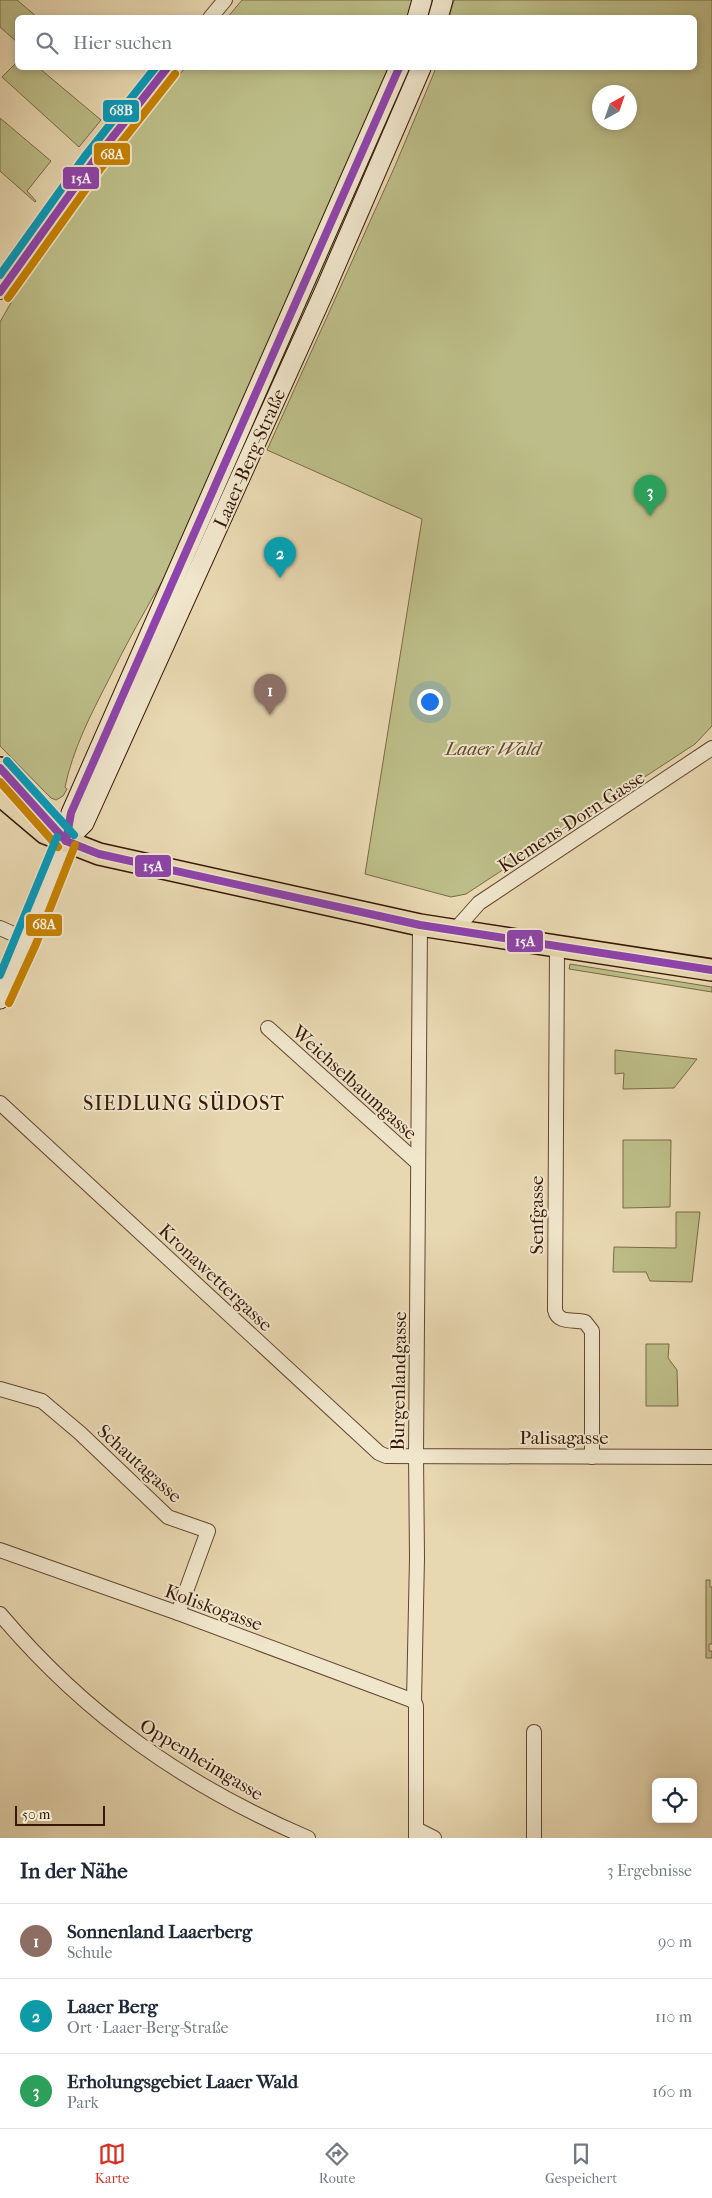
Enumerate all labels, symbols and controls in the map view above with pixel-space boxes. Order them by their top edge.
search box [15,15,697,70]
icon: search [33,29,61,57]
text: Hier suchen [73,32,172,54]
north arrow [592,85,637,130]
line badge: 68B [102,99,140,123]
text: 68B [109,102,133,119]
line badge: 68A [93,142,131,166]
text: 68A [100,146,125,163]
line badge: 15A [62,166,100,190]
text: 15A [71,170,92,187]
street label: Laaer-Berg-Straße [209,386,290,531]
pin: 3 [634,475,666,516]
pin: 2 [264,537,296,578]
pin: 1 [254,674,286,715]
your location [417,689,443,715]
park label: Laaer Wald [443,738,543,760]
street label: Klemens-Dorn-Gasse [494,766,649,877]
line badge: 15A [134,854,172,878]
text: 15A [143,858,164,875]
line badge: 68A [25,913,63,937]
text: 68A [32,916,57,933]
line badge: 15A [506,929,544,953]
text: 15A [515,933,536,950]
street label: Weichselbaumgasse [287,1020,421,1145]
district label: SIEDLUNG SÜDOST [83,1091,285,1115]
street label: Senfgasse [526,1176,548,1254]
street label: Kronawettergasse [154,1219,277,1336]
street label: Burgenlandgasse [387,1311,411,1451]
street label: Schautagasse [93,1420,186,1507]
street label: Palisagasse [519,1427,609,1449]
street label: Koliskogasse [162,1580,265,1636]
street label: Oppenheimgasse [136,1714,267,1805]
map controls [652,1778,697,1823]
button: locate [652,1778,697,1823]
scale bar [15,1803,105,1826]
text: 50 m [22,1806,50,1823]
text: In der Nähe [20,1859,128,1883]
text: 3 Ergebnisse [607,1861,692,1880]
text: Sonnenland Laaerberg [67,1921,252,1943]
text: 1 [33,1932,39,1951]
text: 90 m [658,1932,692,1951]
text: Schule [67,1943,112,1962]
text: Laaer Berg [67,1996,158,2018]
text: 2 [32,2007,40,2026]
text: 110 m [655,2007,692,2026]
text: Ort · Laaer-Berg-Straße [67,2018,228,2037]
text: Erholungsgebiet Laaer Wald [67,2071,298,2093]
text: 3 [33,2082,39,2101]
text: 160 m [652,2082,692,2101]
text: Park [67,2093,99,2112]
tab: Karte [95,2140,129,2187]
tab: Route [319,2140,356,2187]
tab: Gespeichert [545,2140,617,2187]

